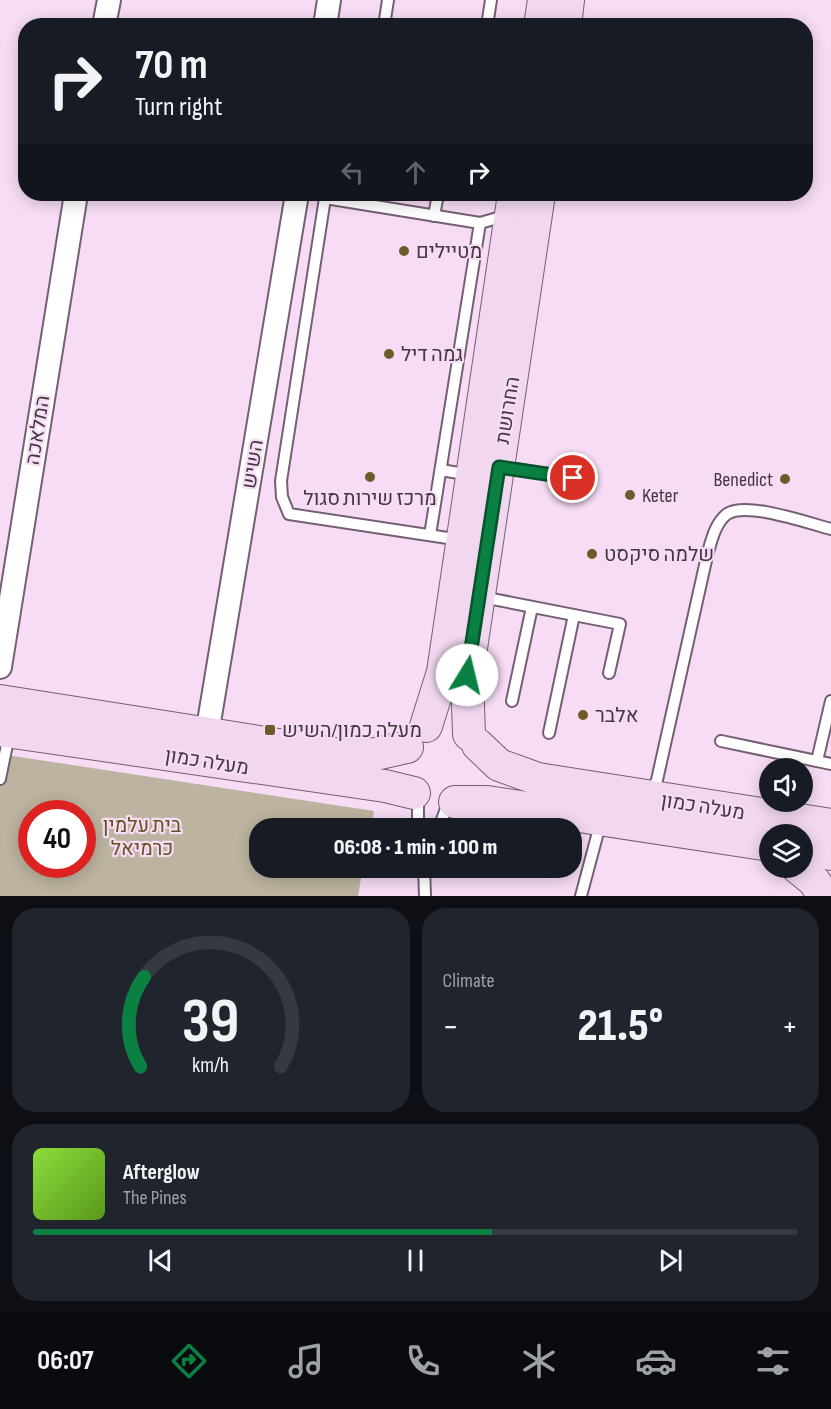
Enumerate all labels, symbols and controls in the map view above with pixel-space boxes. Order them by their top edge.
text: 70 m [135,40,208,91]
icon: right [36,42,114,120]
text: Turn right [135,91,222,123]
icon: left [336,156,369,189]
icon: ahead [399,156,432,189]
icon: right [462,156,495,189]
place label: מטיילים [416,240,482,264]
marker: מטיילים [397,244,411,258]
place label: גמה דיל [401,343,463,367]
marker: גמה דיל [382,347,396,361]
street label: החרושת [491,375,525,446]
street label: המלאכה [21,394,55,467]
street label: השיש [237,438,269,491]
pin [547,452,598,503]
icon: arrive [556,461,589,494]
place label: Benedict [713,468,773,492]
marker: מרכז שירות סגול [363,470,377,484]
marker: Benedict [778,472,792,486]
place label: Keter [642,484,679,508]
place label: מרכז שירות סגול [303,487,437,511]
marker: Keter [623,488,637,502]
place label: שלמה סיקסט [604,543,714,567]
marker: שלמה סיקסט [585,547,599,561]
position arrow [435,643,499,707]
place label: אלבר [595,704,638,728]
marker: אלבר [576,708,590,722]
place label: מעלה כמון/השיש [282,719,422,743]
marker: מעלה כמון/השיש [263,723,277,737]
street label: מעלה כמון [163,744,250,780]
map controls [759,758,813,878]
button: sound [759,758,813,812]
street label: מעלה כמון [659,789,746,825]
speed limit sign: 40 [18,800,96,878]
park label: בית עלמין כרמיאל [103,814,182,861]
button: layers [759,824,813,878]
text: 06:08 · 1 min · 100 m [334,834,497,861]
text: Climate [443,969,495,993]
text: 39 [182,985,240,1060]
text: 21.5° [577,999,663,1054]
text: − [443,1007,459,1047]
text: + [782,1007,798,1047]
text: km/h [192,1053,229,1078]
text: Afterglow [123,1159,200,1186]
text: The Pines [123,1186,187,1210]
icon: previous [144,1244,177,1277]
icon: pause [399,1244,432,1277]
icon: next [654,1244,687,1277]
icon: directions [168,1340,210,1382]
icon: music [285,1340,327,1382]
icon: phone [402,1340,444,1382]
icon: climate [518,1340,560,1382]
icon: car [635,1340,677,1382]
icon: filters [752,1340,794,1382]
text: 06:07 [37,1345,94,1377]

